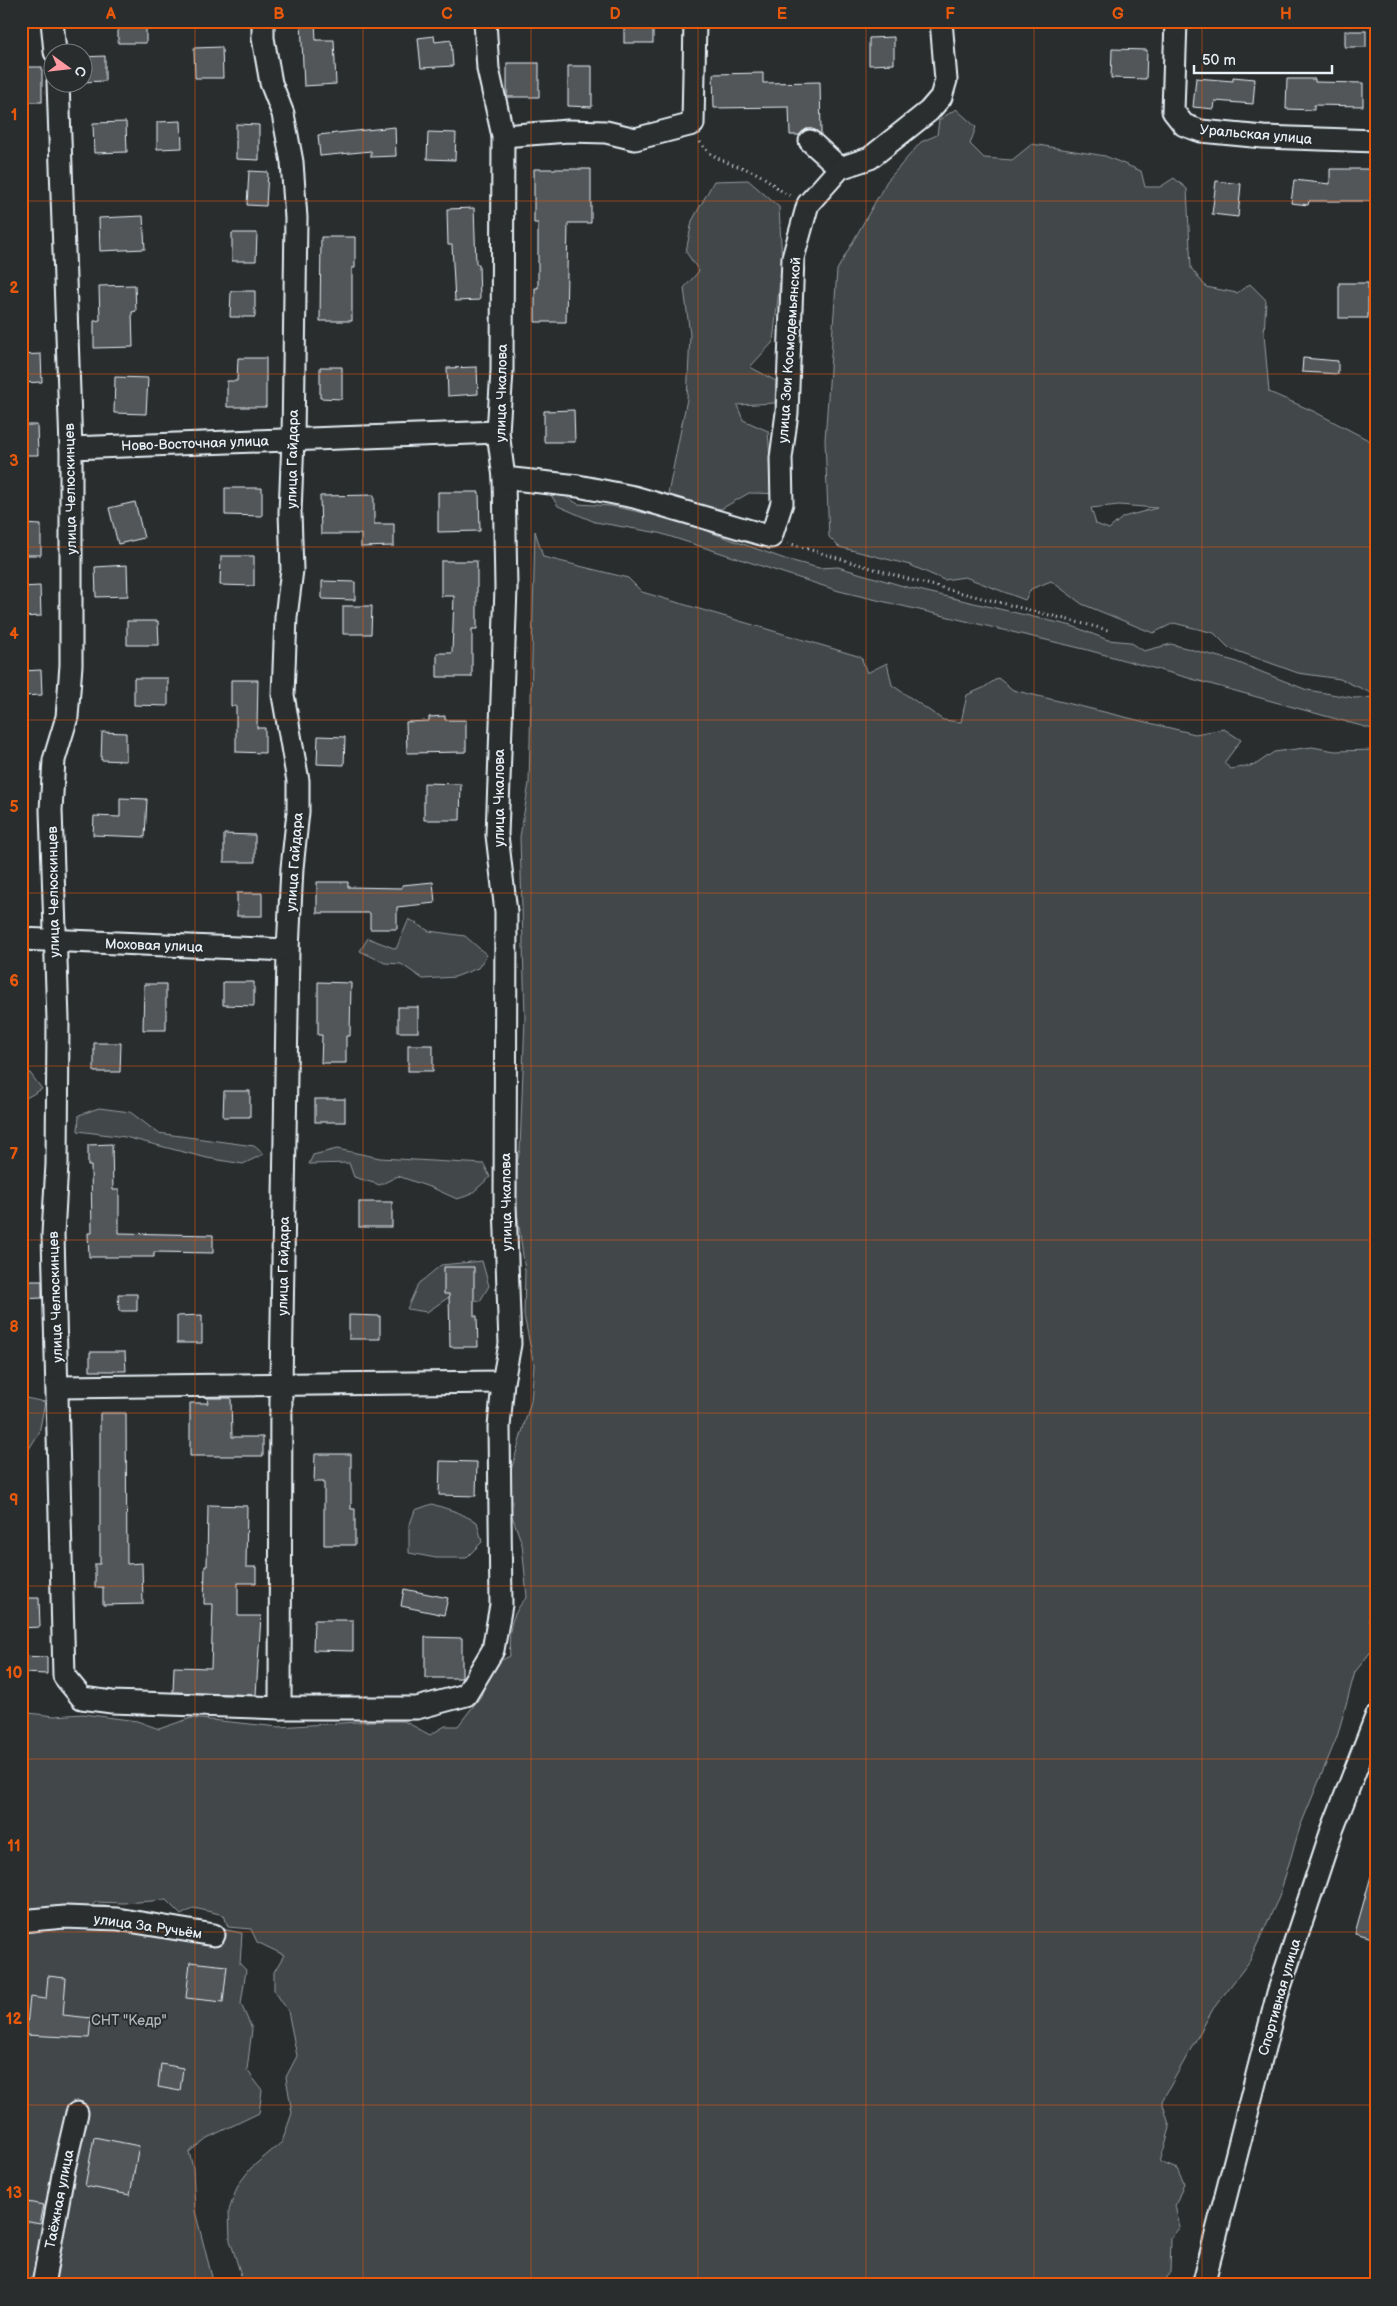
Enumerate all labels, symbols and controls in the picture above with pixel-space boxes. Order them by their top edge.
text: A [105,5,116,24]
text: B [273,5,285,24]
text: C [441,5,453,24]
text: D [609,5,621,24]
text: E [777,5,787,24]
text: F [945,5,955,24]
text: G [1112,5,1124,24]
text: H [1280,5,1292,24]
north arrow [42,42,92,92]
scale bar [1194,42,1332,74]
text: 50 m [1202,51,1236,70]
text: С [71,64,90,78]
text: 1 [11,106,17,125]
street label: Уральская улица [1199,121,1314,148]
street label: улица Зои Космодемьянской [775,256,804,444]
text: 2 [9,279,19,298]
street label: улица Чкалова [492,343,511,442]
street label: улица Гайдара [283,408,302,509]
street label: улица Челюскинцев [61,422,80,555]
street label: Ново-Восточная улица [121,432,270,455]
text: 3 [9,452,19,471]
text: 4 [9,625,19,644]
street label: улица Чкалова [491,748,508,847]
text: 5 [9,798,19,817]
street label: улица Гайдара [283,811,306,912]
street label: улица Челюскинцев [44,825,63,958]
street label: Моховая улица [105,935,204,956]
text: 6 [9,972,19,991]
text: 7 [10,1145,19,1164]
street label: улица Чкалова [497,1152,516,1251]
street label: улица Гайдара [274,1215,293,1316]
street label: улица Челюскинцев [45,1230,66,1363]
text: 8 [9,1318,19,1337]
text: 9 [9,1491,19,1510]
text: 10 [6,1664,22,1683]
text: 11 [7,1837,21,1856]
street label: улица За Ручьём [93,1910,203,1943]
street label: Спортивная улица [1255,1936,1304,2057]
text: 12 [6,2010,23,2029]
park label: СНТ "Кедр" [91,2012,167,2029]
street label: Таёжная улица [42,2148,78,2250]
text: 13 [6,2184,22,2203]

